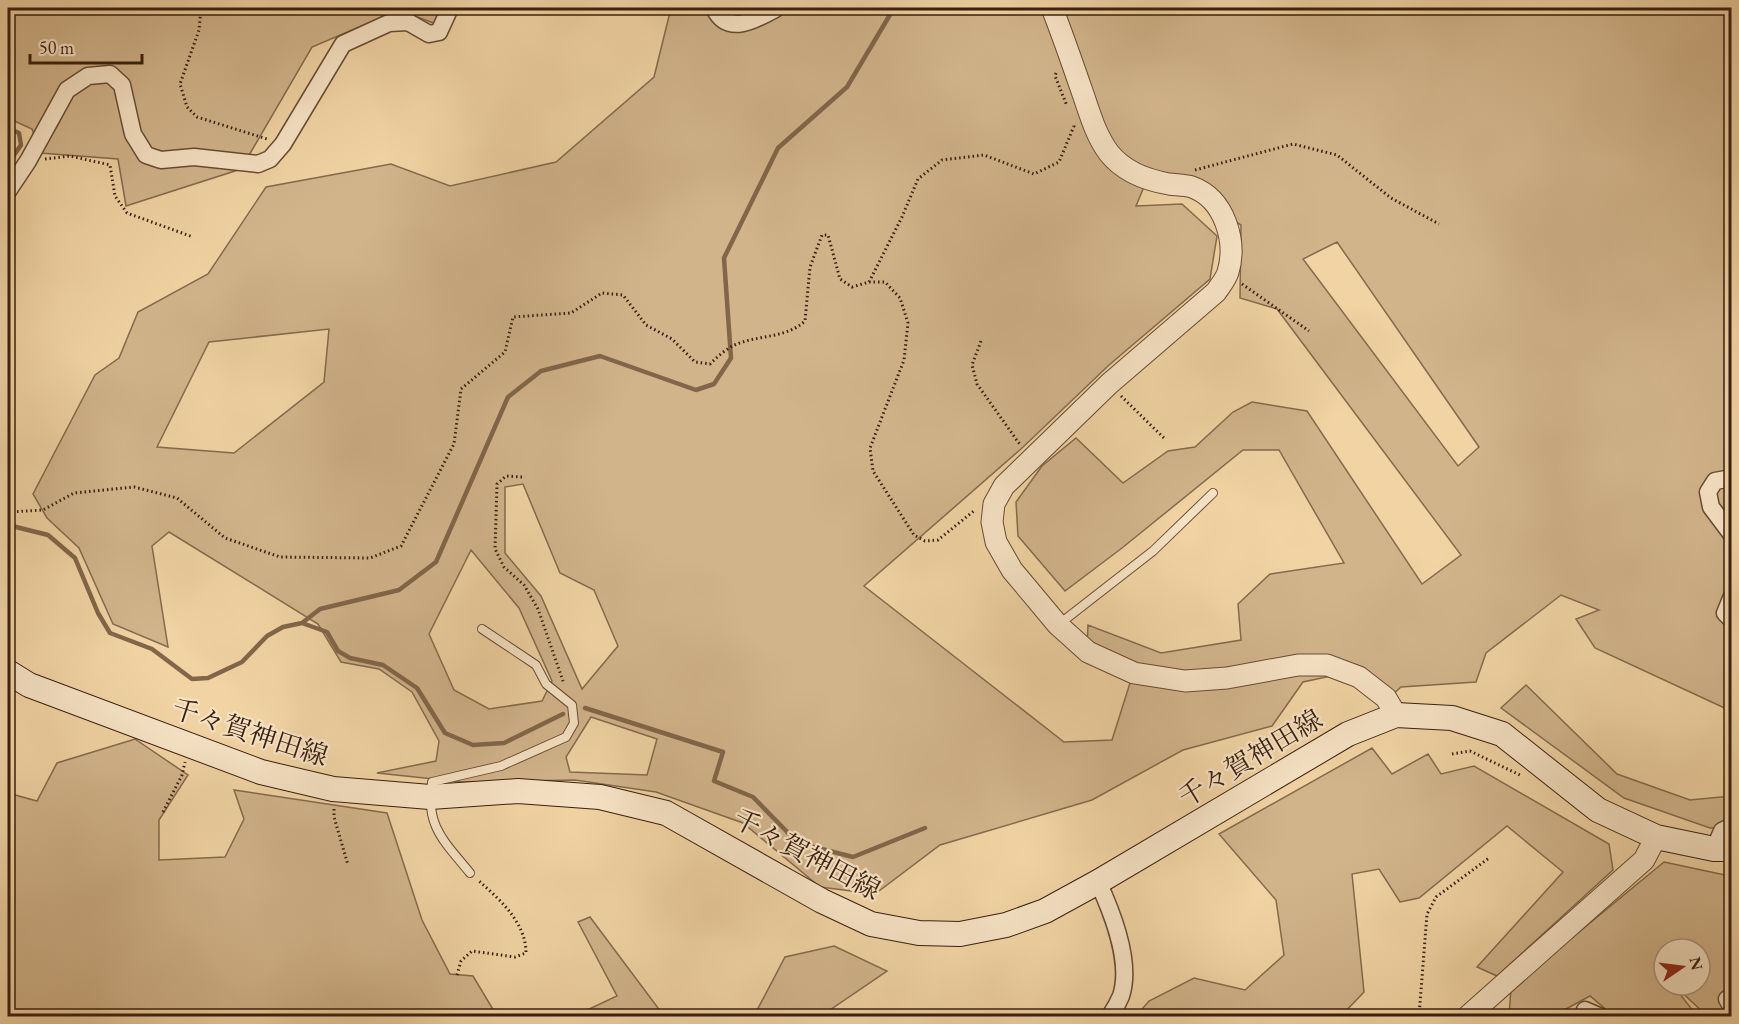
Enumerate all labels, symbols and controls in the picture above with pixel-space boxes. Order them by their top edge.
scale bar [30,27,142,65]
text: 50 m [39,36,74,59]
street label: 千々賀神田線 [168,690,332,774]
street label: 千々賀神田線 [1172,701,1328,815]
street label: 千々賀神田線 [727,801,887,907]
north arrow [1652,937,1712,997]
text: N [1684,955,1708,972]

